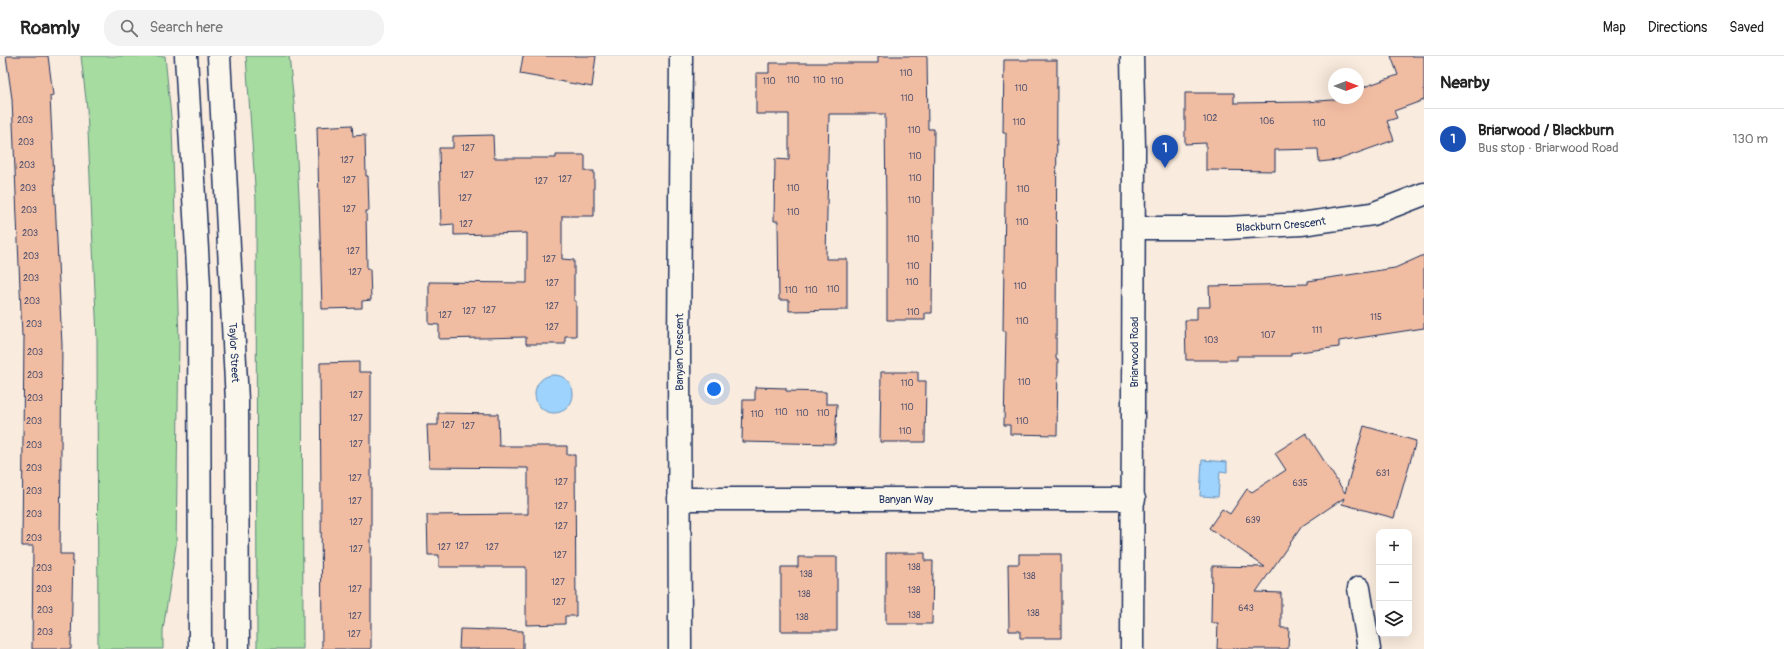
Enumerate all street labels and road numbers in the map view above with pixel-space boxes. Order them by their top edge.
street label: Blackburn Crescent [1236,215,1327,235]
street label: Banyan Crescent [673,313,686,391]
street label: Briarwood Road [1128,317,1141,387]
street label: Taylor Street [226,322,242,384]
street label: Banyan Way [879,493,934,506]

